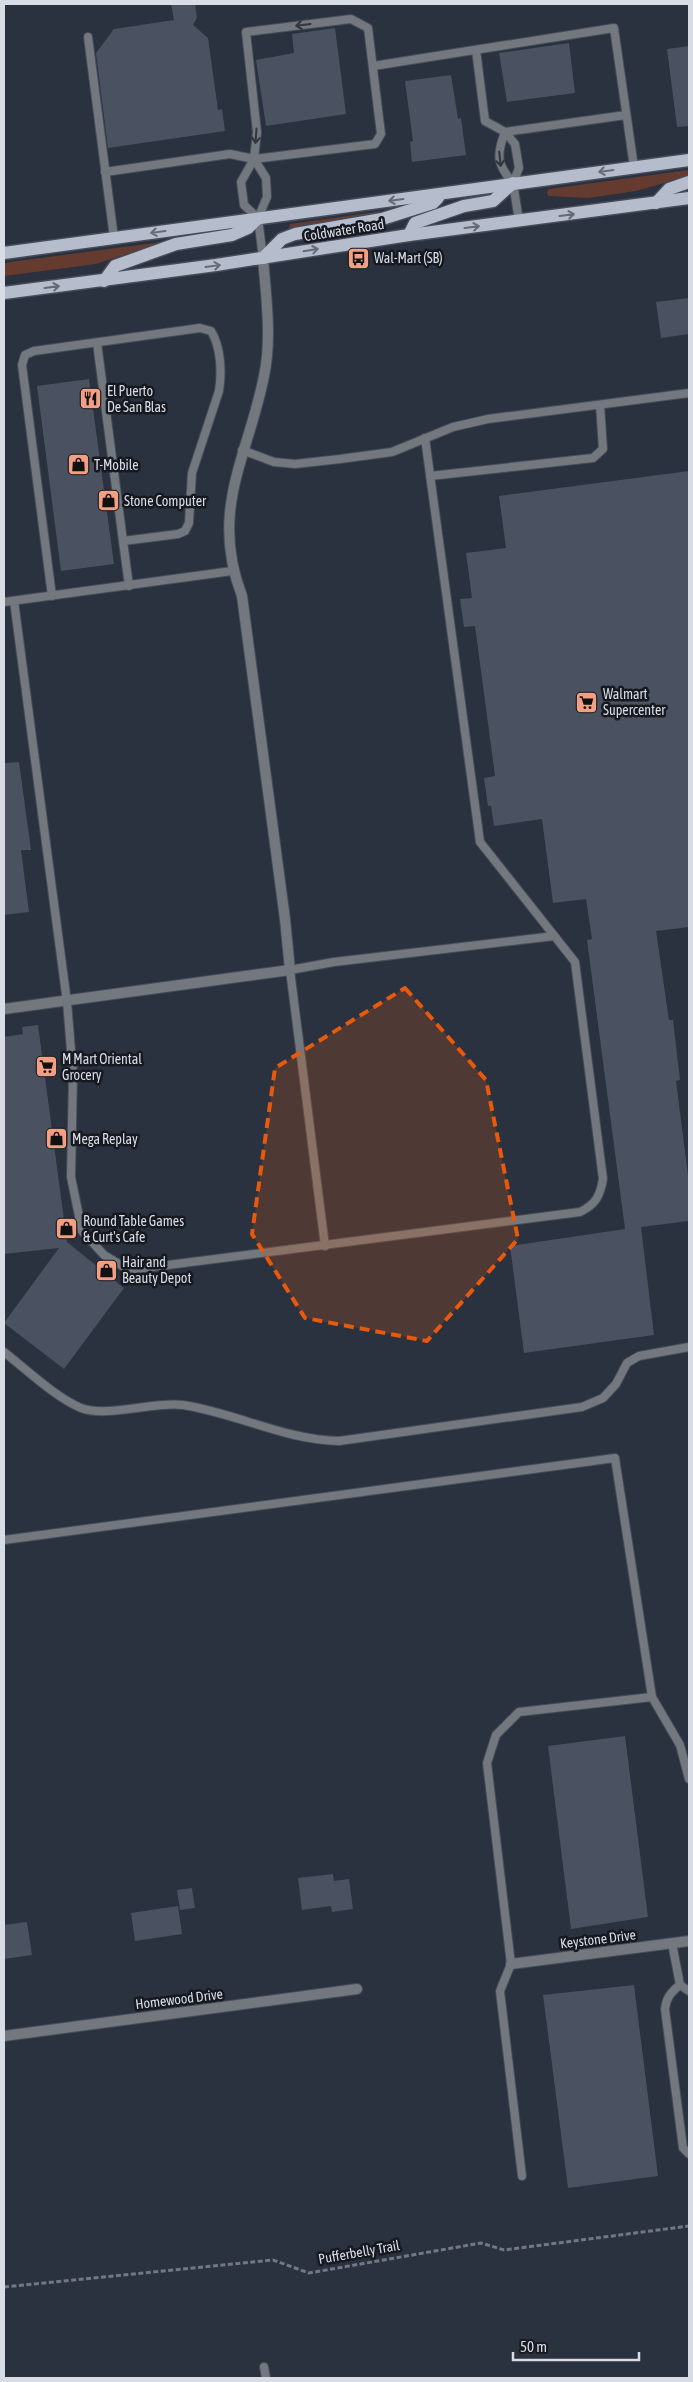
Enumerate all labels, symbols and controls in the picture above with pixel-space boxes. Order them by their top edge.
one-way arrow [295,20,311,30]
one-way arrow [252,128,261,144]
one-way arrow [495,151,505,167]
one-way arrow [599,166,615,176]
one-way arrow [388,195,404,205]
one-way arrow [559,210,575,220]
street label: Coldwater Road [303,216,385,244]
one-way arrow [463,222,479,232]
one-way arrow [150,227,166,237]
one-way arrow [302,245,318,255]
bus stop icon: Wal-Mart (SB) [346,246,370,270]
place label: Wal-Mart (SB) [374,250,443,266]
one-way arrow [205,261,221,271]
one-way arrow [44,282,60,292]
place label: El Puerto De San Blas [107,383,166,415]
restaurant icon: El Puerto De San Blas [79,387,103,411]
shop icon: T-Mobile [66,453,90,477]
place label: T-Mobile [94,457,139,473]
shop icon: Stone Computer [96,489,120,513]
place label: Stone Computer [124,493,207,509]
place label: Walmart Supercenter [603,686,666,718]
supermarket icon: Walmart Supercenter [575,690,599,714]
place label: M Mart Oriental Grocery [62,1051,142,1083]
supermarket icon: M Mart Oriental Grocery [34,1055,58,1079]
shop icon: Mega Replay [44,1127,68,1151]
place label: Mega Replay [72,1131,138,1147]
place label: Round Table Games & Curt's Cafe [83,1213,184,1245]
shop icon: Round Table Games & Curt's Cafe [55,1217,79,1241]
place label: Hair and Beauty Depot [122,1254,191,1286]
shop icon: Hair and Beauty Depot [94,1258,118,1282]
street label: Keystone Drive [559,1926,637,1952]
street label: Homewood Drive [134,1986,224,2012]
street label: Pufferbelly Trail [317,2237,401,2267]
scale bar [513,2330,639,2362]
text: 50 m [520,2338,547,2355]

